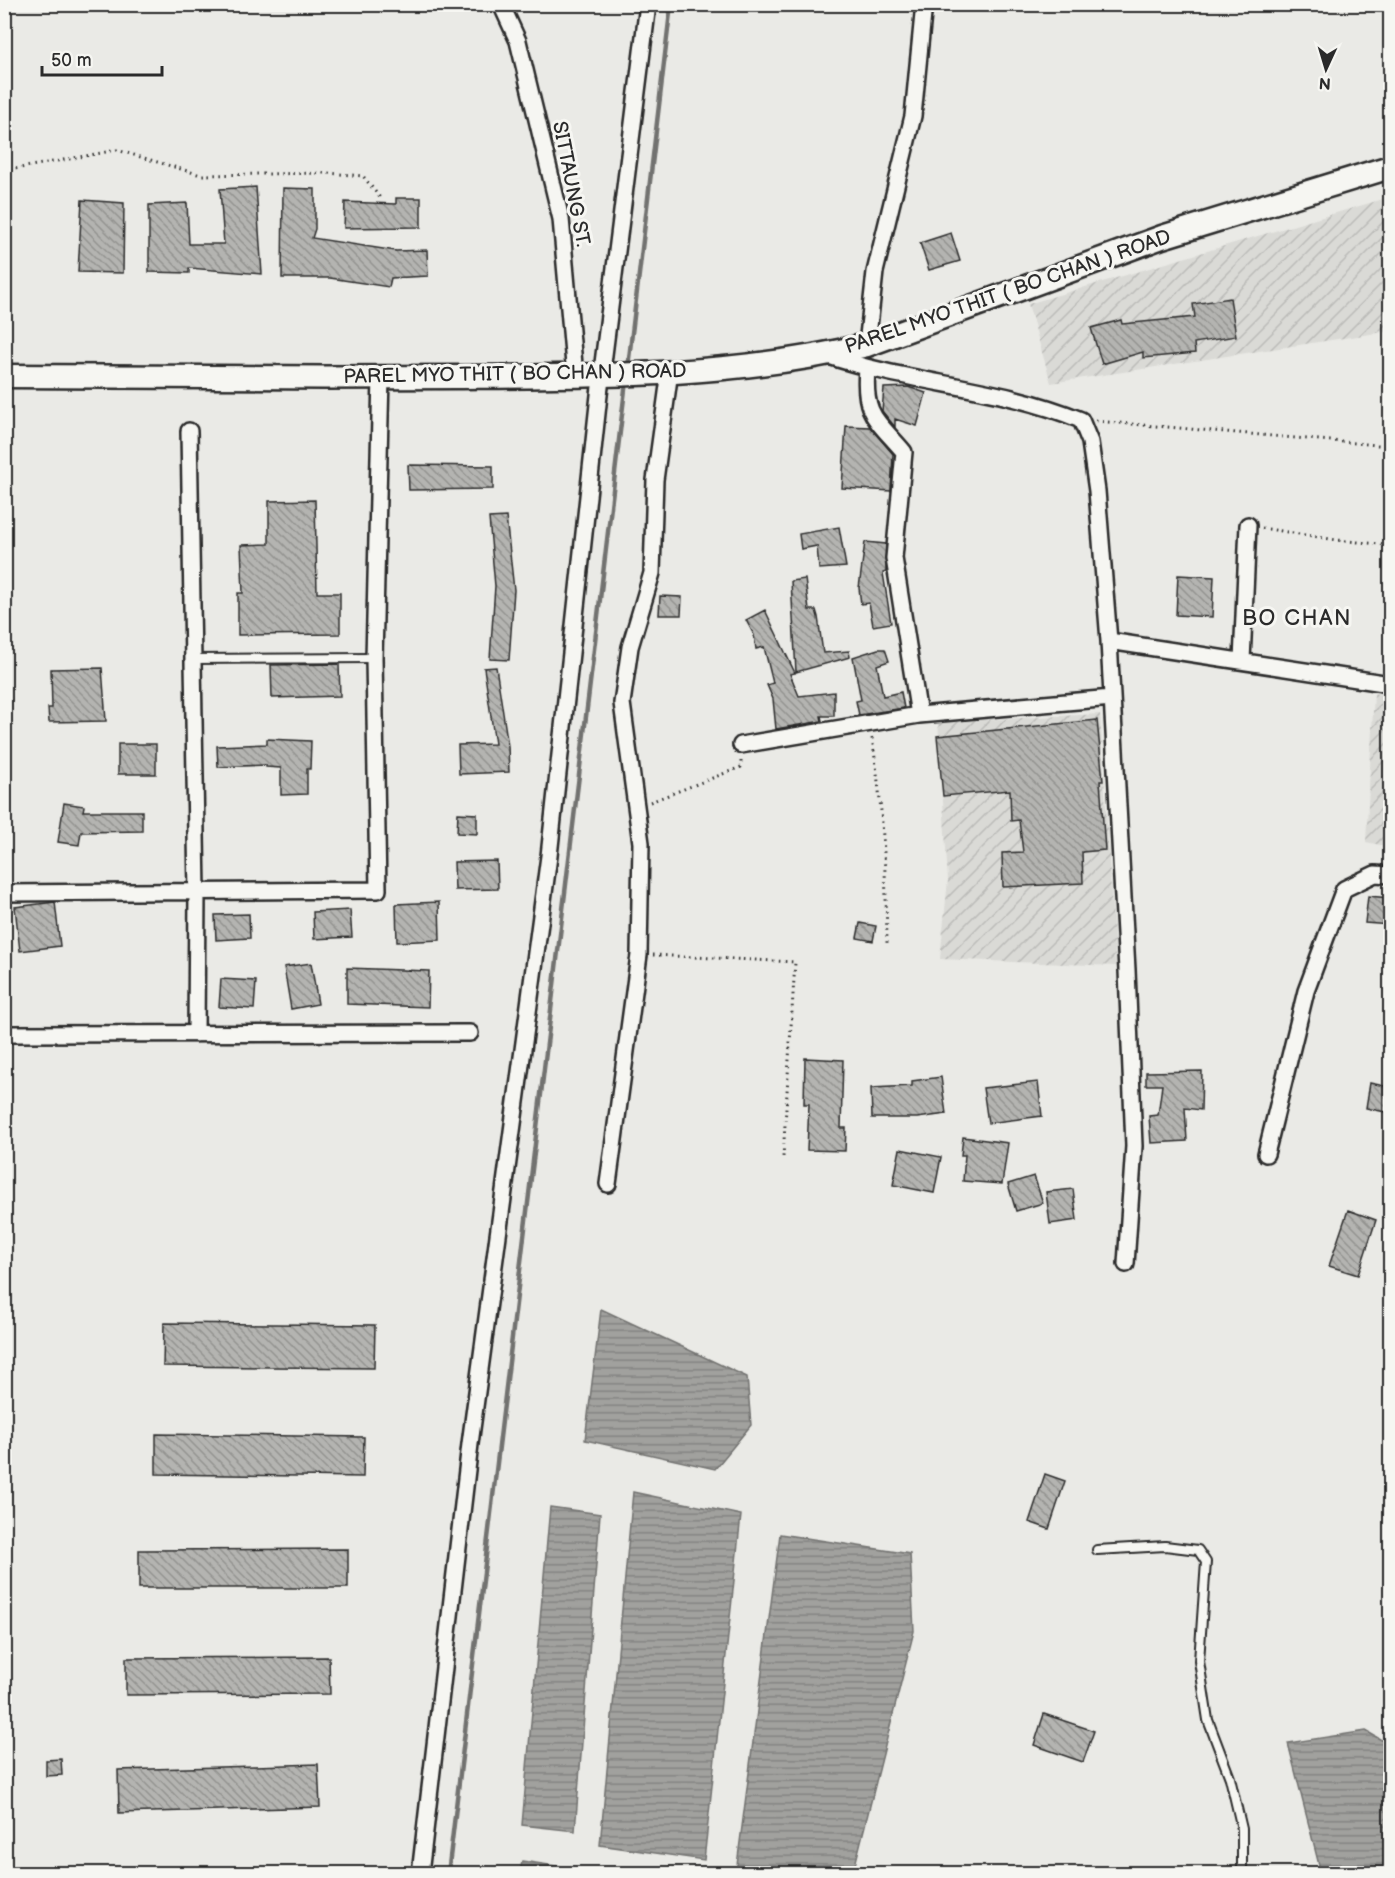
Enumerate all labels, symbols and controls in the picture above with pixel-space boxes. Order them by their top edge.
scale bar [42,39,162,77]
north arrow [1296,39,1356,99]
text: 50 m [51,50,92,71]
text: N [1318,73,1332,92]
street label: SITTAUNG ST. [547,119,595,249]
street label: PAREL MYO THIT ( BO CHAN ) ROAD [842,225,1174,359]
street label: PAREL MYO THIT ( BO CHAN ) ROAD [343,359,687,389]
district label: BO CHAN [1242,605,1352,632]

